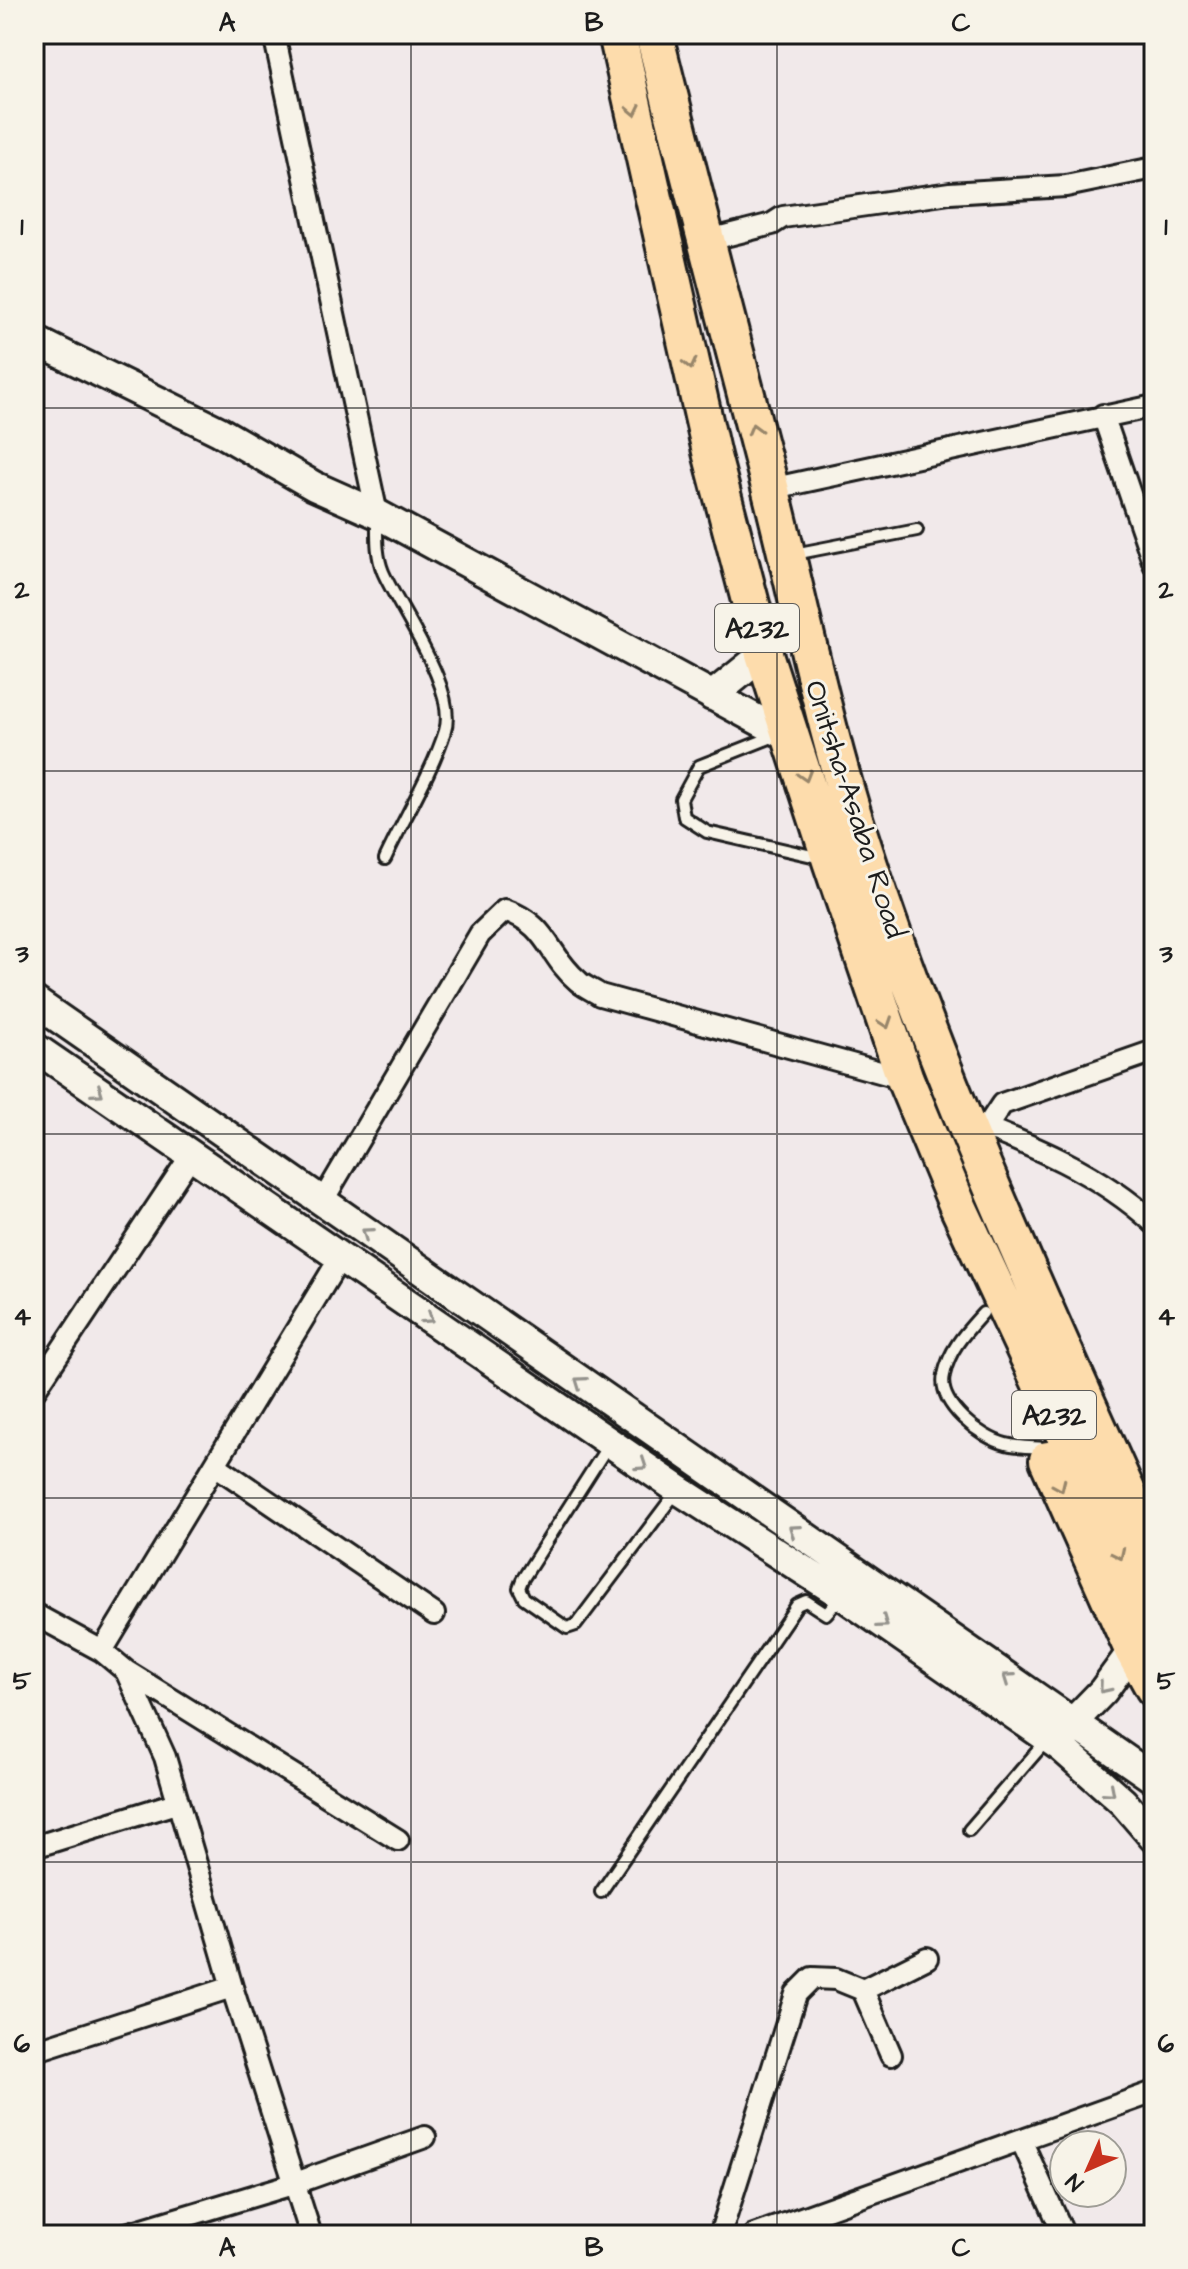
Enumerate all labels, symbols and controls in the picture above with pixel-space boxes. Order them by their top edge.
text: A [219,5,236,41]
text: B [585,5,604,41]
text: C [952,5,971,41]
one-way arrow [625,103,642,116]
text: 1 [20,209,24,245]
text: 1 [1164,209,1168,245]
one-way arrow [681,357,698,370]
one-way arrow [747,423,764,437]
text: 2 [14,572,30,608]
text: 2 [1158,572,1174,608]
road number: A232 [715,604,799,652]
street label: Onitsha-Asaba Road [794,675,917,944]
one-way arrow [795,769,811,783]
text: 3 [14,936,29,972]
text: 3 [1158,936,1173,972]
one-way arrow [876,1015,892,1029]
one-way arrow [89,1082,103,1097]
one-way arrow [361,1228,375,1243]
text: 4 [13,1299,31,1335]
text: 4 [1157,1299,1175,1335]
one-way arrow [419,1308,433,1323]
one-way arrow [575,1377,589,1392]
road number: A232 [1012,1391,1096,1439]
one-way arrow [634,1455,648,1470]
one-way arrow [1050,1478,1066,1493]
one-way arrow [788,1525,802,1540]
one-way arrow [1109,1546,1125,1560]
one-way arrow [874,1613,888,1628]
text: 5 [13,1663,32,1699]
text: 5 [1157,1663,1176,1699]
one-way arrow [1002,1673,1016,1688]
one-way arrow [1099,1679,1114,1693]
one-way arrow [1101,1781,1116,1795]
text: 6 [14,2026,31,2062]
text: 6 [1158,2026,1175,2062]
north arrow [1048,2129,1128,2209]
text: N [1059,2166,1091,2198]
text: A [219,2230,236,2266]
text: B [585,2230,604,2266]
text: C [952,2230,971,2266]

